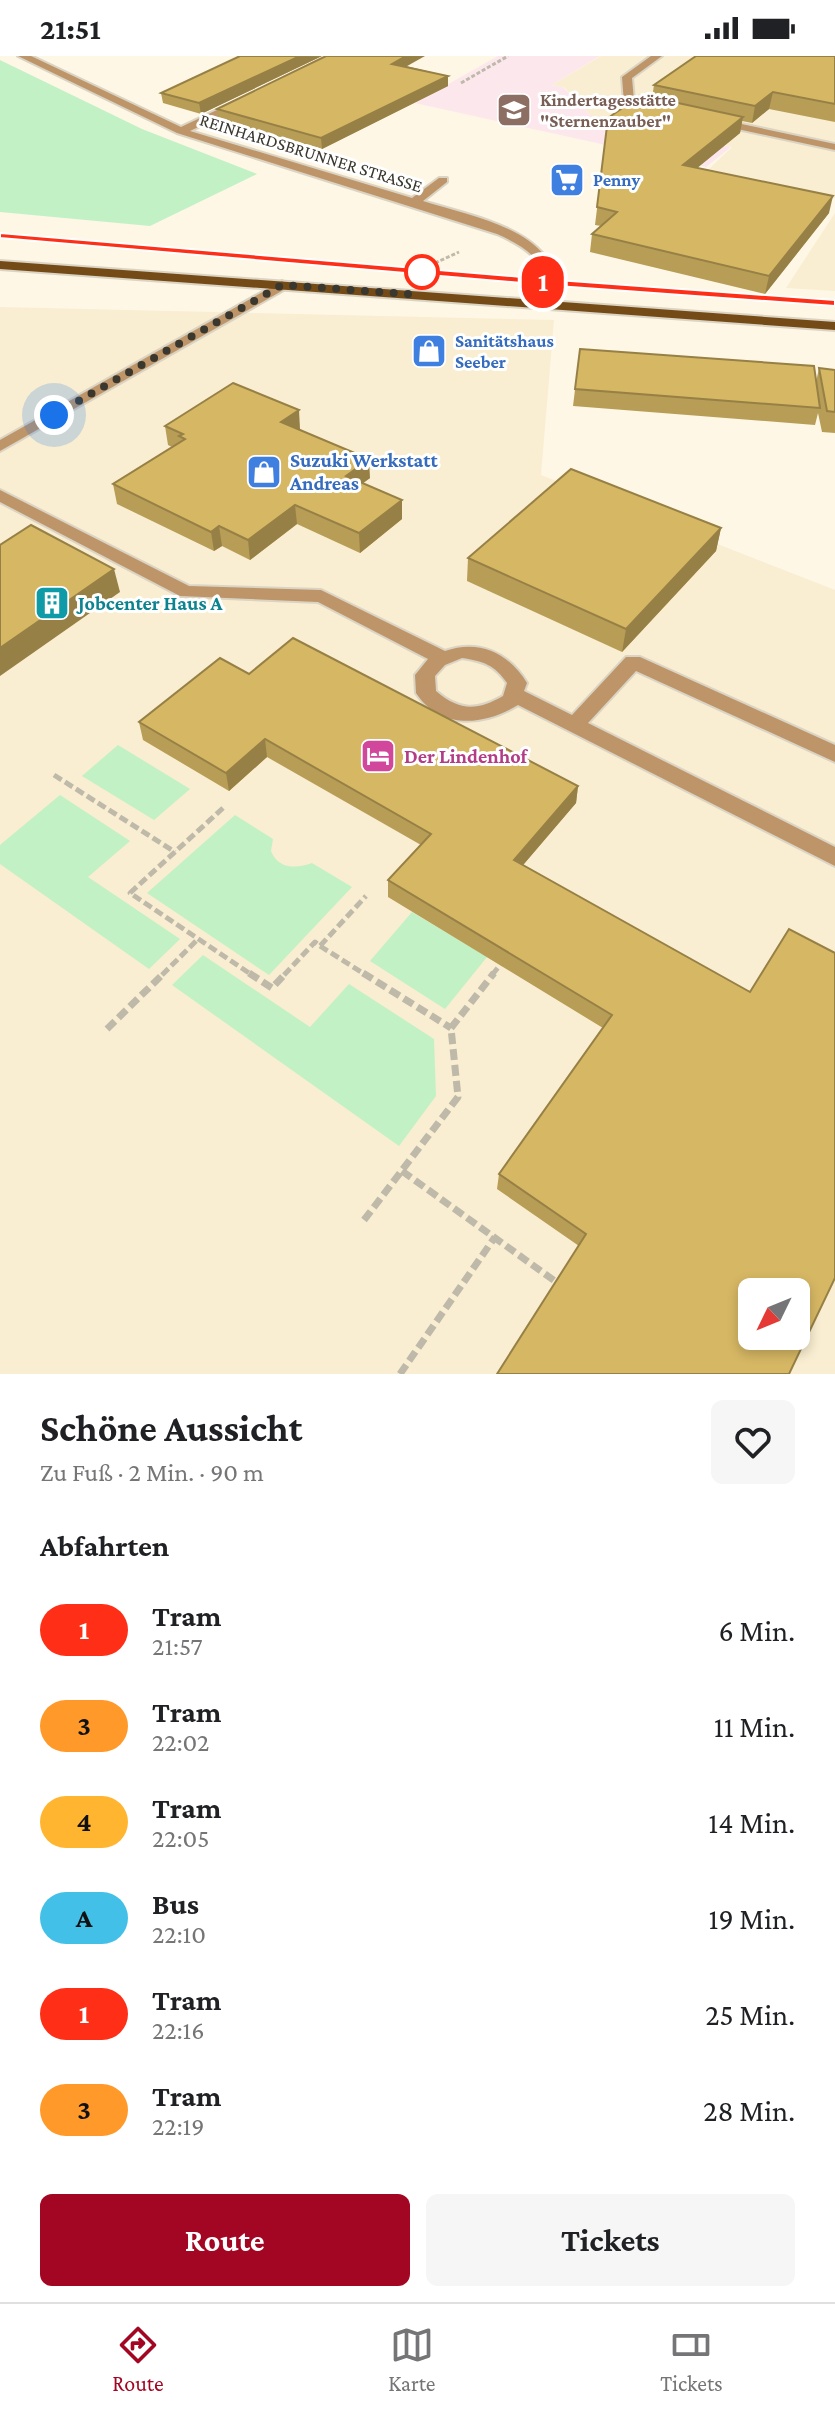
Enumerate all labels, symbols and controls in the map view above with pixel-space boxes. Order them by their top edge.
text: 21:51 [40,12,101,45]
place label: Kindertagesstätte "Sternenzauber" [540,90,676,131]
school or university icon: Kindertagesstätte "Sternenzauber" [495,91,533,129]
street label: REINHARDSBRUNNER STRASSE [197,110,425,197]
supermarket icon: Penny [548,161,586,199]
place label: Penny [593,170,641,190]
unlabelled marker [405,255,439,289]
line badge: 1 [517,256,569,308]
text: 1 [538,266,548,297]
place label: Sanitätshaus Seeber [455,331,554,372]
shop icon: Sanitätshaus Seeber [410,332,448,370]
your location [34,395,74,435]
place label: Suzuki Werkstatt Andreas [289,449,438,494]
shop icon: Suzuki Werkstatt Andreas [245,453,283,491]
building icon: Jobcenter Haus A [33,584,71,622]
place label: Jobcenter Haus A [76,592,223,614]
hotel icon: Der Lindenhof [359,737,397,775]
place label: Der Lindenhof [404,745,529,767]
north arrow [738,1278,810,1350]
map controls [738,1278,810,1350]
button: heart [711,1400,795,1484]
text: Schöne Aussicht [40,1407,302,1449]
text: Zu Fuß · 2 Min. · 90 m [40,1458,264,1487]
text: Abfahrten [40,1529,169,1562]
text: Tram [152,1599,221,1632]
text: 1 [79,1614,89,1645]
text: 6 Min. [718,1614,795,1647]
text: 21:57 [152,1632,202,1661]
text: Tram [152,1695,221,1728]
text: 3 [77,1710,91,1741]
text: 11 Min. [714,1710,795,1743]
text: 22:02 [152,1728,209,1757]
text: Tram [152,1791,221,1824]
text: 4 [76,1806,92,1837]
text: 14 Min. [708,1806,795,1839]
text: 22:05 [152,1824,210,1853]
text: Bus [152,1887,199,1920]
text: A [76,1902,92,1933]
text: 19 Min. [708,1902,795,1935]
text: 22:10 [152,1920,206,1949]
text: Tram [152,1983,221,2016]
text: 1 [79,1998,89,2029]
text: 25 Min. [705,1998,795,2031]
text: 22:16 [152,2016,204,2045]
text: Tram [152,2079,221,2112]
text: 3 [77,2094,91,2125]
text: 28 Min. [703,2094,795,2127]
text: 22:19 [152,2112,204,2141]
button: Route [40,2194,410,2286]
button: Tickets [426,2194,795,2286]
tab: Route [112,2323,164,2396]
tab: Karte [388,2323,436,2396]
tab: Tickets [660,2323,723,2396]

